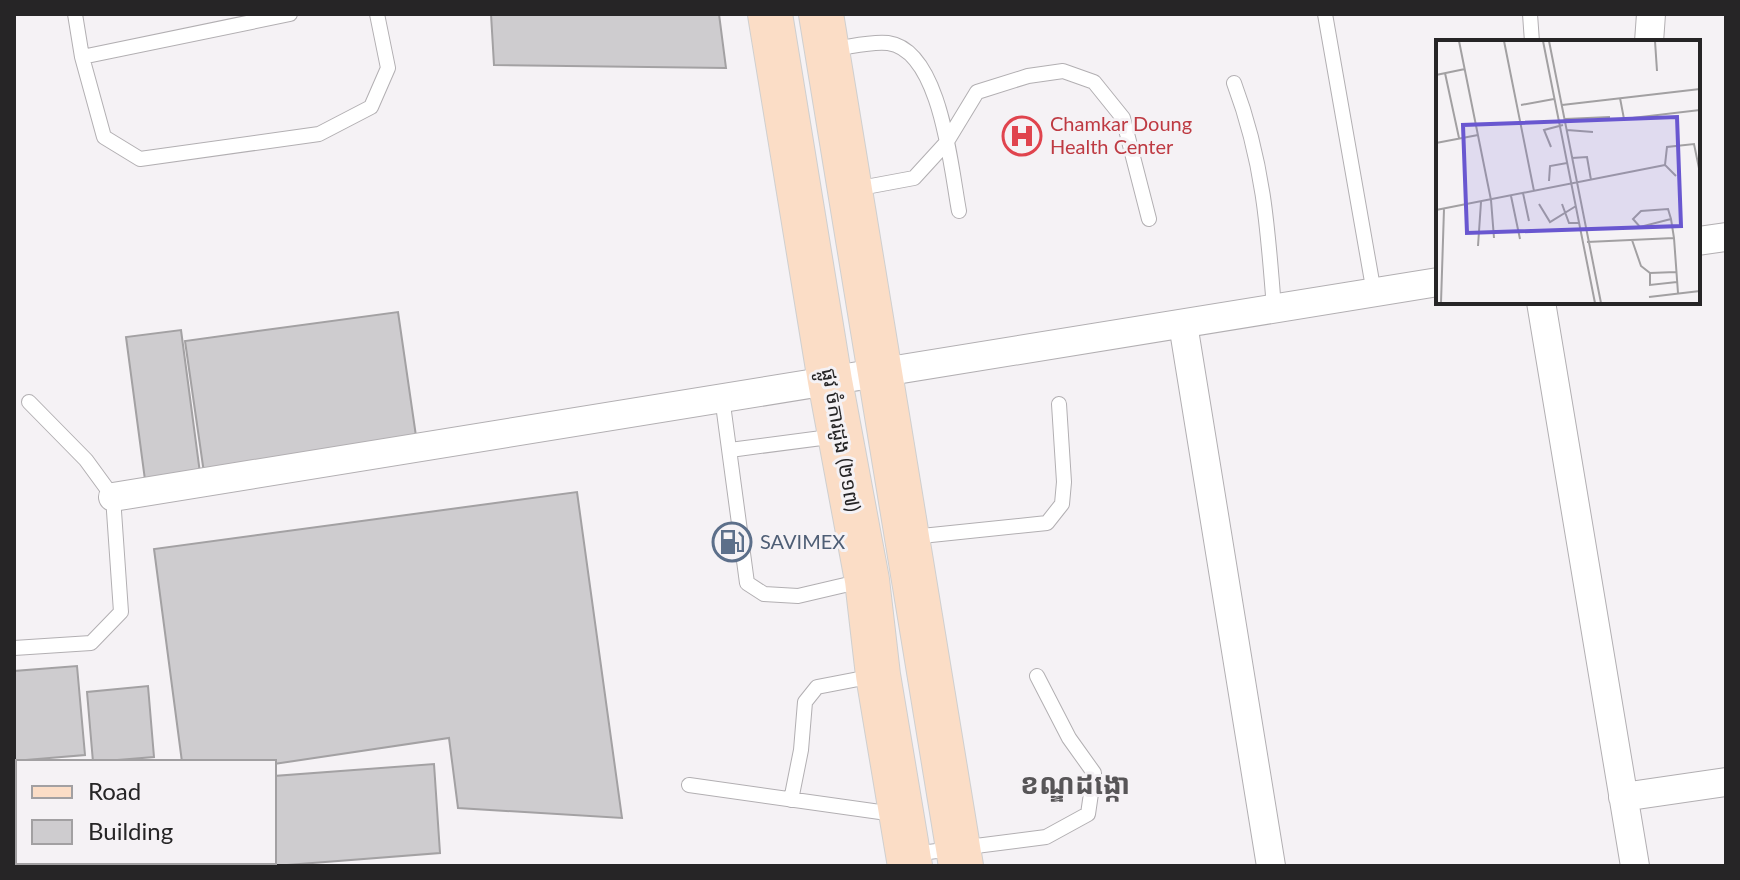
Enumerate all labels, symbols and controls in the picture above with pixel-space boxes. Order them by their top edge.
inset map [1436,40,1700,304]
place label: Chamkar Doung Health Center [1050,111,1192,158]
hospital icon: Chamkar Doung Health Center [1001,115,1043,157]
street label: ផ្លូវ ចំការដូង (២១៧) [810,366,866,515]
fuel station icon: SAVIMEX [711,521,753,563]
place label: SAVIMEX [760,529,845,553]
legend [16,760,276,864]
district label: ខណ្ឌដង្កោ [1020,766,1130,802]
text: Road [88,776,141,805]
text: Building [88,816,173,845]

